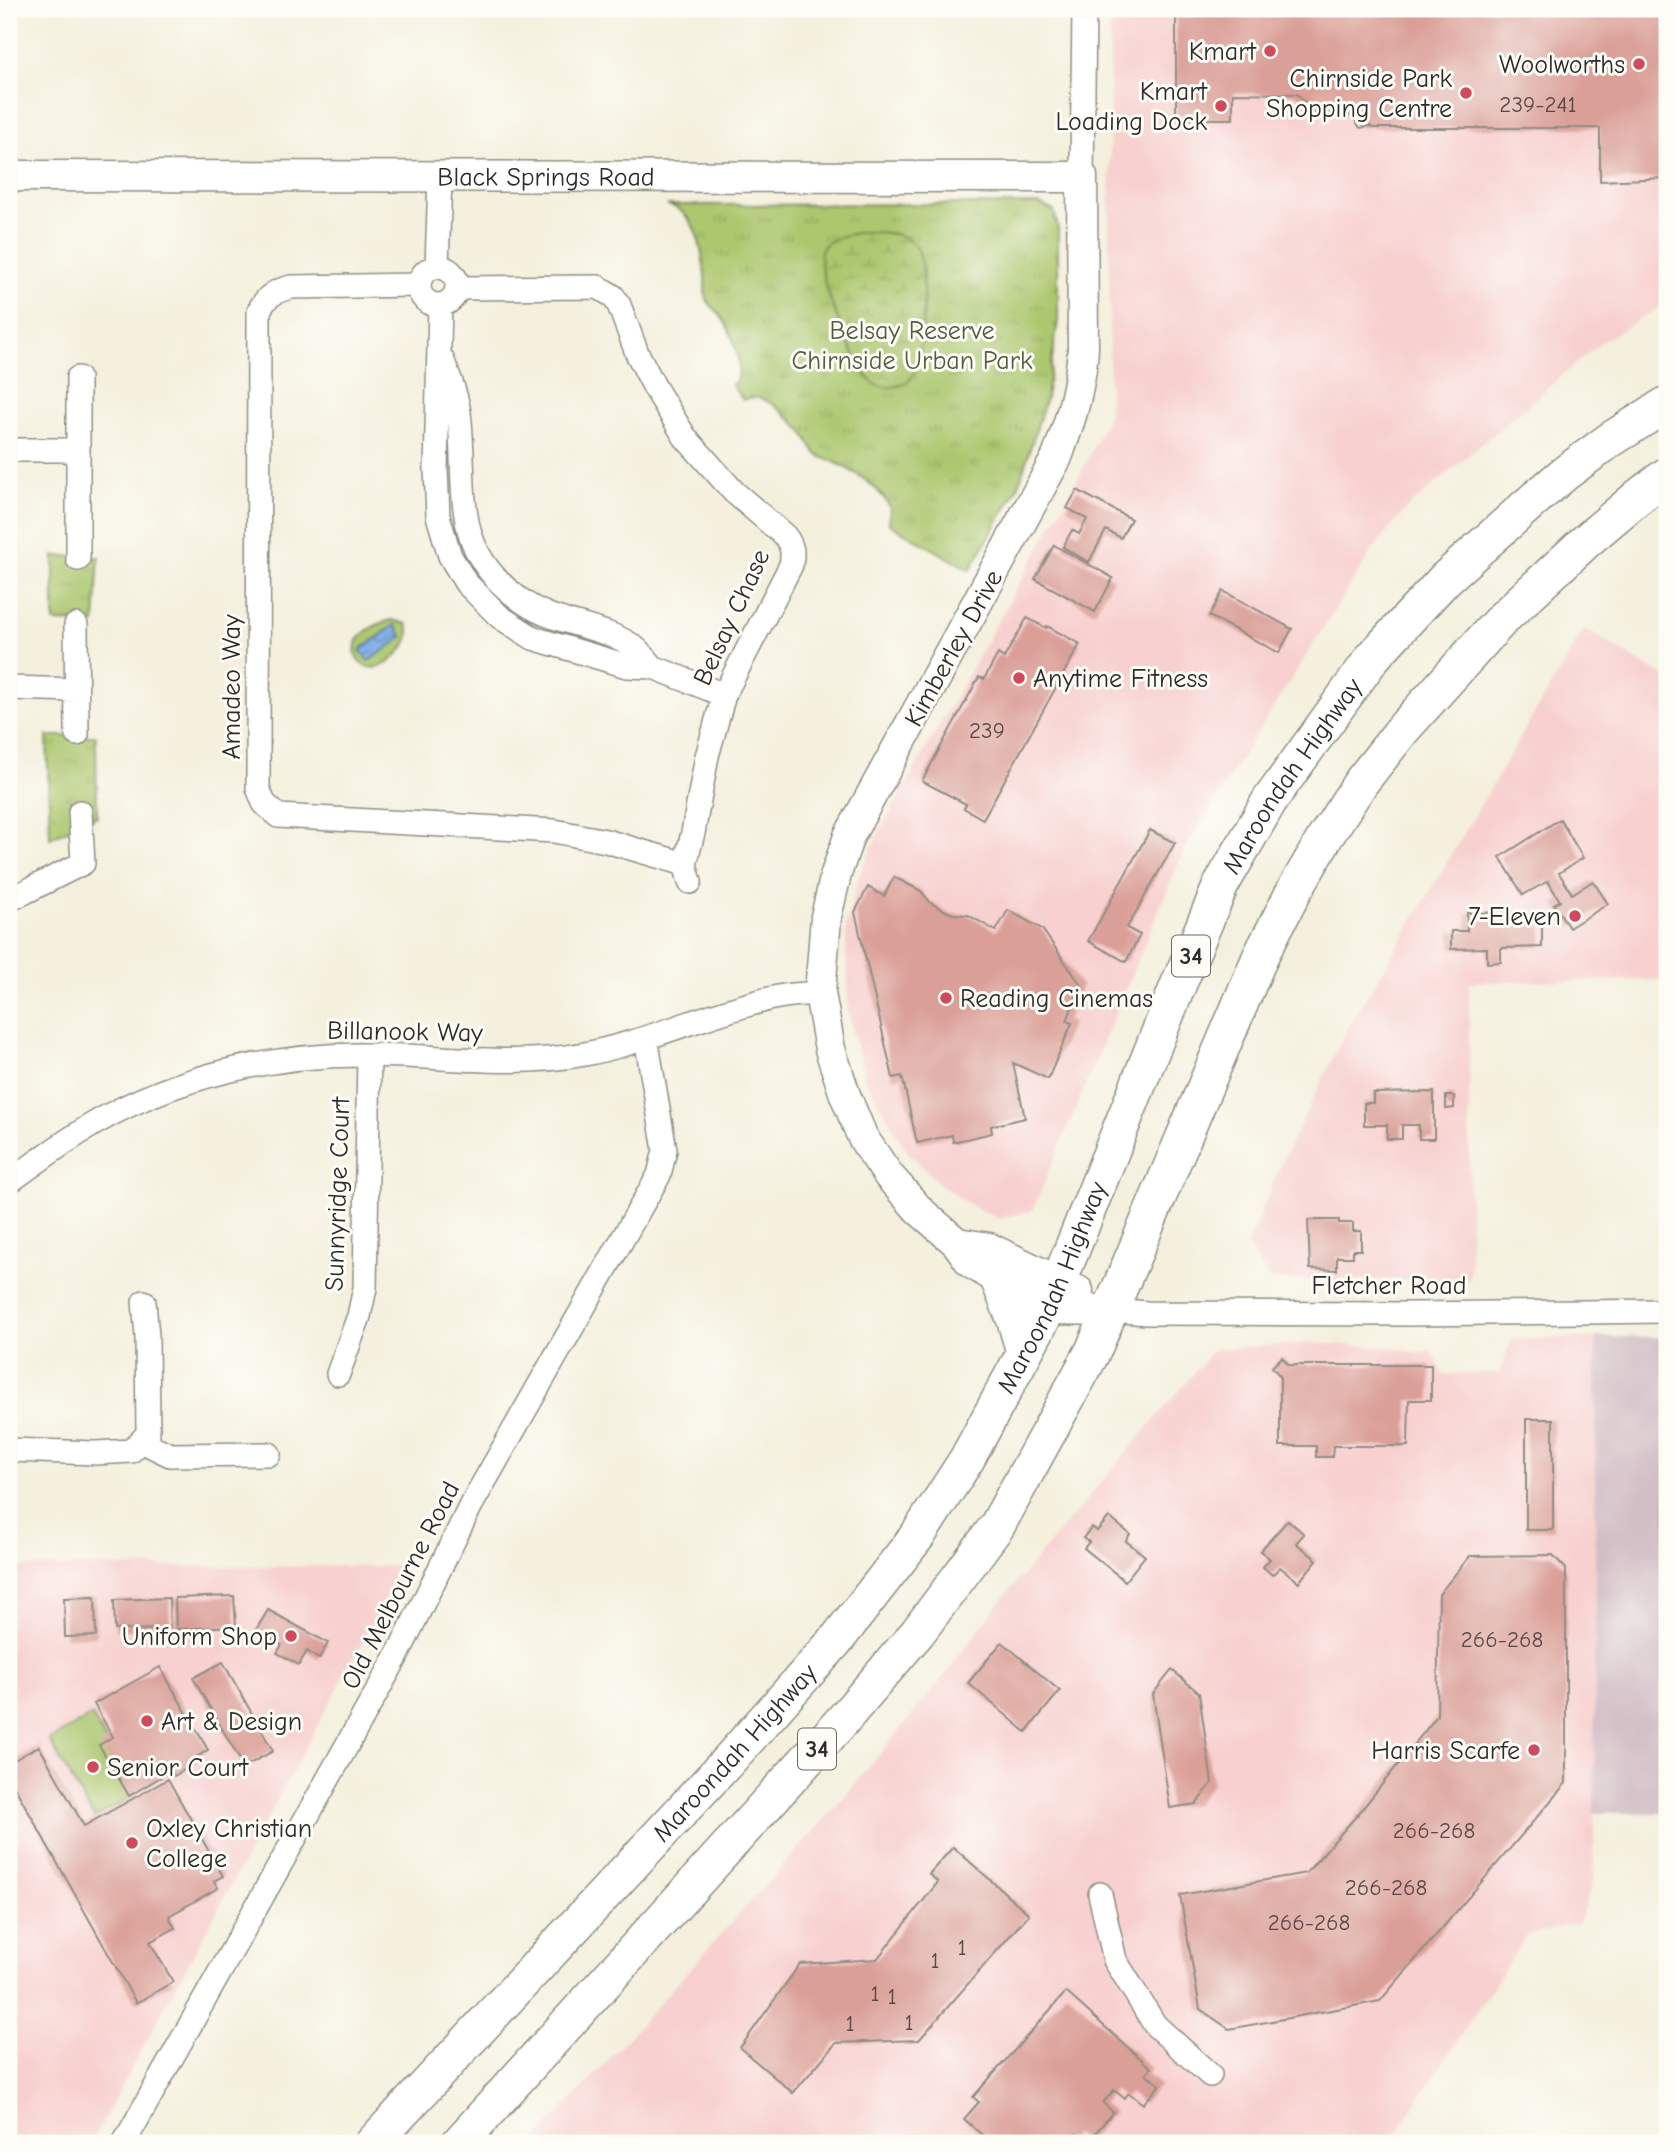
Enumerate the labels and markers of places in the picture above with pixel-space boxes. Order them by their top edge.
place label: Kmart [1189,37,1258,67]
marker: Kmart [1262,43,1278,59]
place label: Woolworths [1499,50,1625,80]
marker: Woolworths [1631,56,1647,72]
place label: Chirnside Park Shopping Centre [1266,64,1452,124]
place label: Kmart Loading Dock [1056,77,1209,137]
marker: Chirnside Park Shopping Centre [1458,85,1474,101]
marker: Kmart Loading Dock [1213,98,1229,114]
place label: Anytime Fitness [1033,664,1208,694]
marker: Anytime Fitness [1011,670,1027,686]
place label: 7-Eleven [1468,902,1561,932]
marker: 7-Eleven [1567,908,1583,924]
place label: Reading Cinemas [960,984,1153,1014]
marker: Reading Cinemas [938,990,954,1006]
place label: Uniform Shop [122,1622,277,1652]
marker: Uniform Shop [283,1628,299,1644]
place label: Art & Design [161,1707,302,1737]
marker: Art & Design [139,1713,155,1729]
place label: Harris Scarfe [1371,1736,1520,1766]
marker: Harris Scarfe [1526,1742,1542,1758]
place label: Senior Court [107,1753,250,1783]
marker: Senior Court [85,1759,101,1775]
place label: Oxley Christian College [146,1814,312,1874]
marker: Oxley Christian College [124,1835,140,1851]

